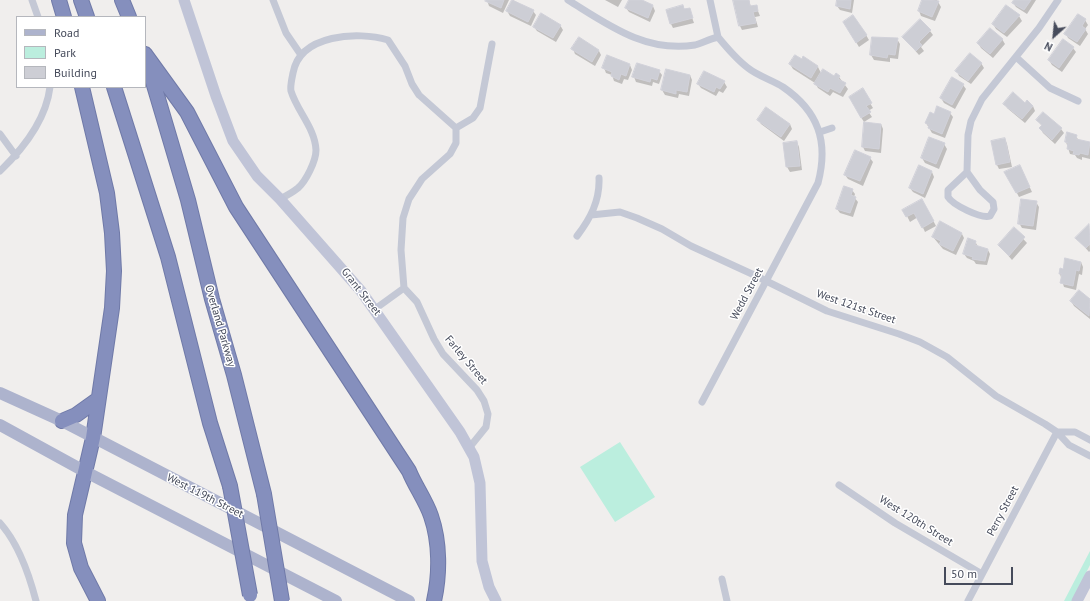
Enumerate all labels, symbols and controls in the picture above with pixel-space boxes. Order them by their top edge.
legend [16,16,146,88]
north arrow [1034,16,1074,56]
text: Road [54,25,79,40]
text: N [1042,39,1055,55]
text: Park [54,45,76,60]
text: Building [54,65,97,80]
street label: Grant Street [338,266,384,318]
street label: Wedd Street [728,266,766,322]
street label: Overland Parkway [202,284,238,368]
street label: West 121st Street [815,287,897,327]
street label: Farley Street [442,333,490,387]
street label: West 119th Street [164,471,246,521]
street label: Perry Street [984,484,1022,538]
street label: West 120th Street [877,493,955,549]
scale bar [946,559,1015,585]
text: 50 m [951,566,977,581]

